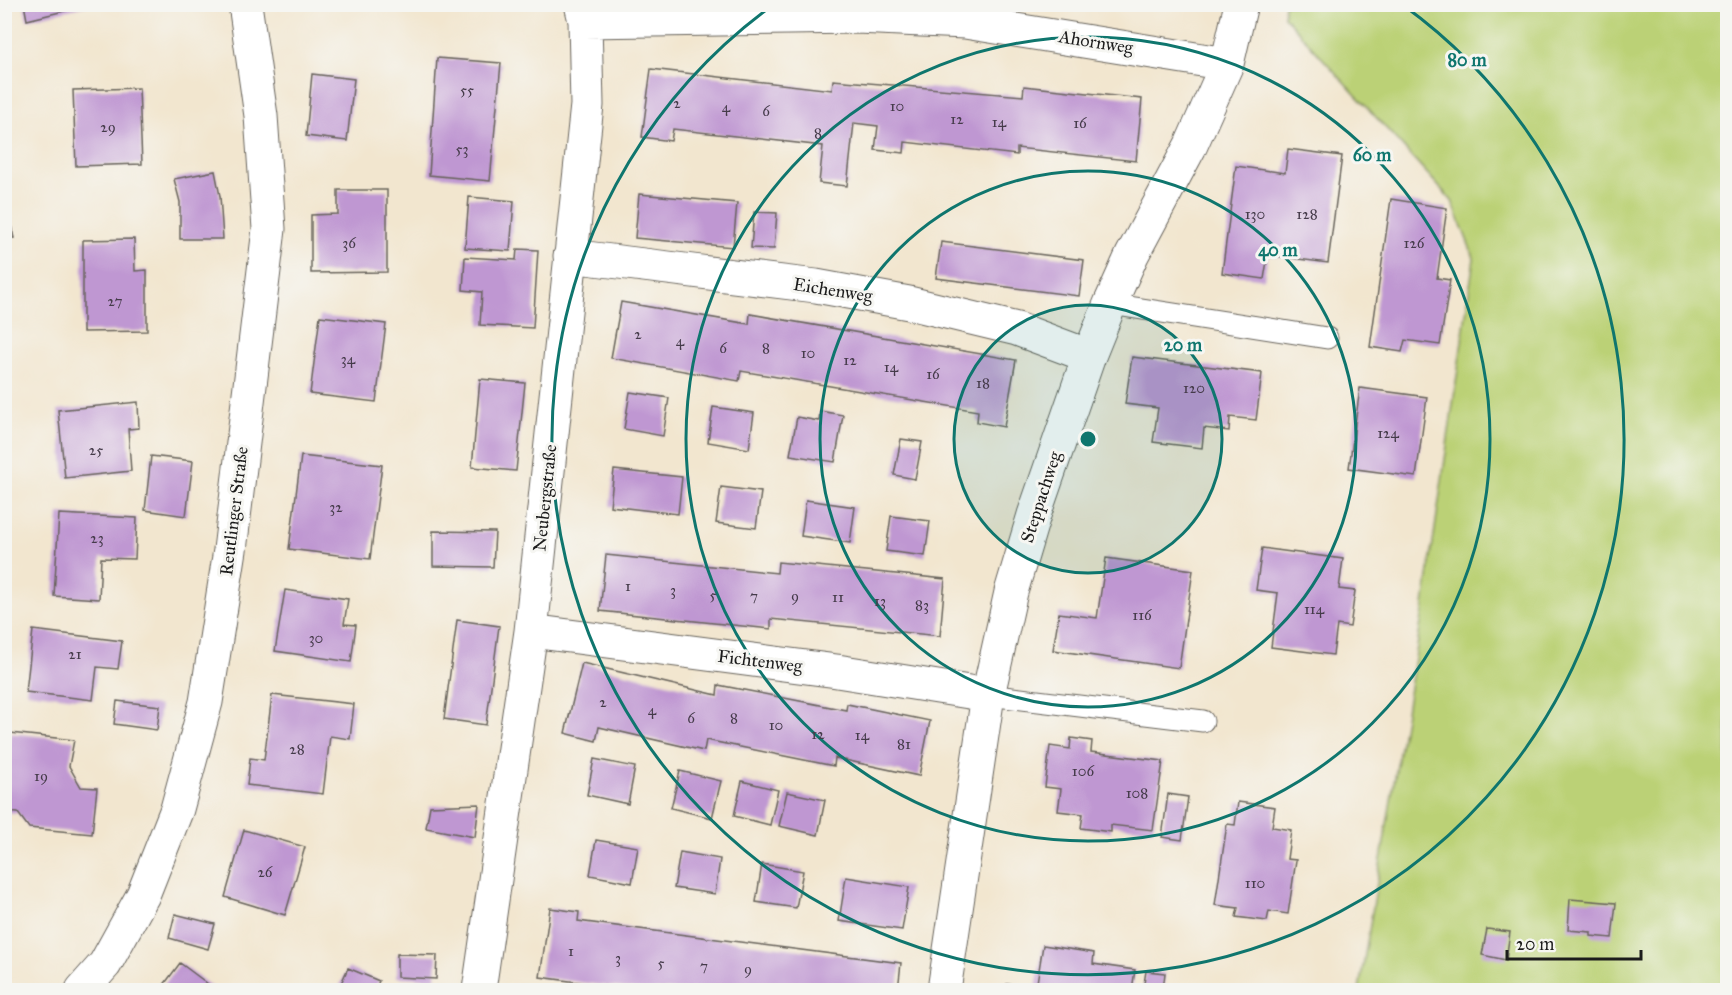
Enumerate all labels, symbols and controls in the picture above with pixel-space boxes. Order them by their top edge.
street label: Ahornweg [1056,25,1135,60]
text: 80 m [1447,49,1487,71]
house number: 55 [460,81,474,99]
house number: 2 [673,94,681,112]
house number: 10 [890,97,904,115]
house number: 4 [722,98,731,116]
house number: 6 [762,102,771,120]
house number: 12 [950,110,964,128]
house number: 14 [992,113,1007,131]
house number: 16 [1073,114,1088,132]
house number: 29 [100,118,116,136]
house number: 8 [814,124,822,142]
house number: 53 [456,140,468,158]
text: 60 m [1353,144,1392,166]
house number: 130 [1245,205,1265,223]
house number: 128 [1296,205,1318,223]
house number: 36 [342,234,357,252]
house number: 126 [1403,234,1426,252]
text: 40 m [1258,239,1299,262]
street label: Eichenweg [792,273,875,308]
house number: 27 [108,292,123,310]
house number: 2 [634,325,642,343]
house number: 4 [676,332,685,350]
text: 20 m [1164,334,1203,356]
house number: 6 [719,339,728,357]
house number: 8 [762,339,770,357]
house number: 10 [801,344,815,362]
house number: 34 [341,350,356,368]
house number: 12 [843,351,857,369]
house number: 14 [884,358,899,376]
house number: 16 [926,365,941,383]
house number: 18 [976,374,990,392]
house number: 120 [1183,379,1205,397]
house number: 124 [1377,424,1399,442]
centre of rings [1078,429,1098,449]
house number: 25 [89,441,103,459]
street label: Neubergstraße [528,443,563,553]
street label: Reutlinger Straße [215,445,254,577]
street label: Steppachweg [1016,448,1067,546]
house number: 32 [329,498,343,516]
house number: 23 [90,529,104,547]
house number: 1 [625,577,631,595]
house number: 3 [670,581,676,599]
house number: 5 [710,586,717,604]
house number: 7 [750,587,758,605]
house number: 9 [791,587,799,605]
house number: 11 [832,588,844,606]
house number: 13 [874,592,886,610]
house number: 83 [915,596,929,614]
house number: 114 [1304,600,1325,618]
house number: 116 [1132,606,1153,624]
house number: 30 [309,629,323,647]
house number: 21 [68,645,82,663]
street label: Fichtenweg [716,645,804,678]
house number: 2 [599,693,607,711]
house number: 4 [648,701,657,719]
house number: 6 [687,709,696,727]
house number: 8 [730,709,738,727]
house number: 10 [769,716,783,734]
house number: 12 [811,725,825,743]
house number: 14 [855,726,870,744]
house number: 81 [897,735,911,753]
house number: 28 [289,740,305,758]
house number: 106 [1072,762,1095,780]
house number: 19 [34,767,48,785]
house number: 108 [1126,784,1148,802]
house number: 26 [257,863,274,881]
house number: 110 [1245,874,1265,892]
scale bar [1507,923,1640,961]
text: 20 m [1516,933,1554,955]
house number: 1 [568,942,574,960]
house number: 3 [615,949,621,967]
house number: 5 [658,954,665,972]
house number: 7 [700,957,708,975]
house number: 9 [744,960,752,978]

